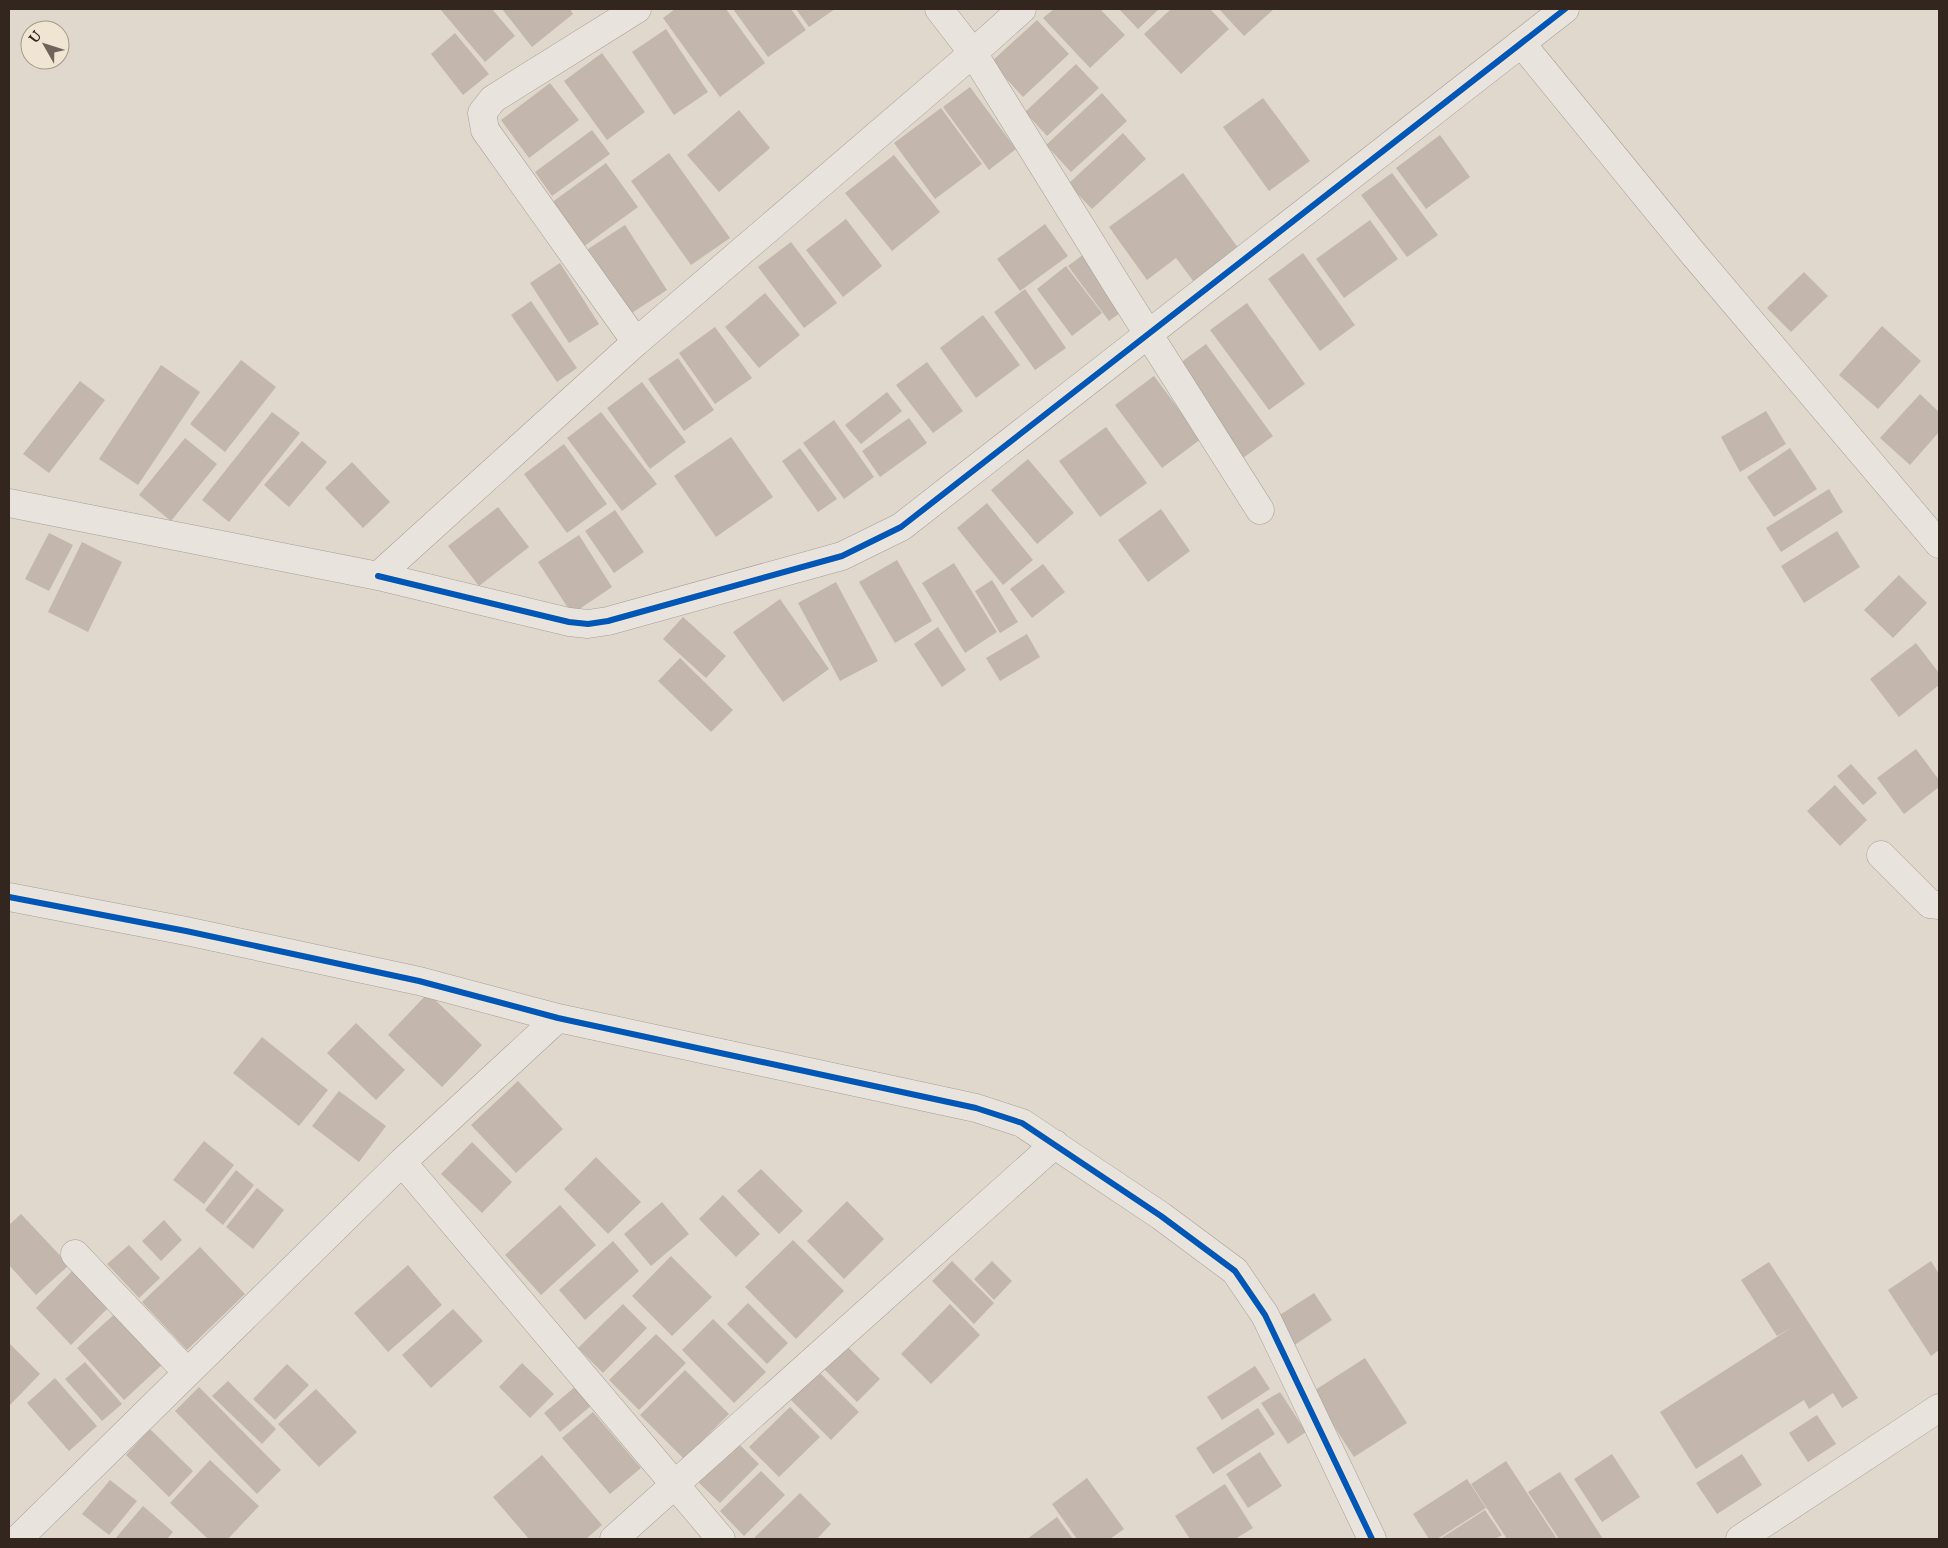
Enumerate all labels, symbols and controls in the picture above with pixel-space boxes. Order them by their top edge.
north arrow [20,20,70,70]
text: U [25,27,45,47]

